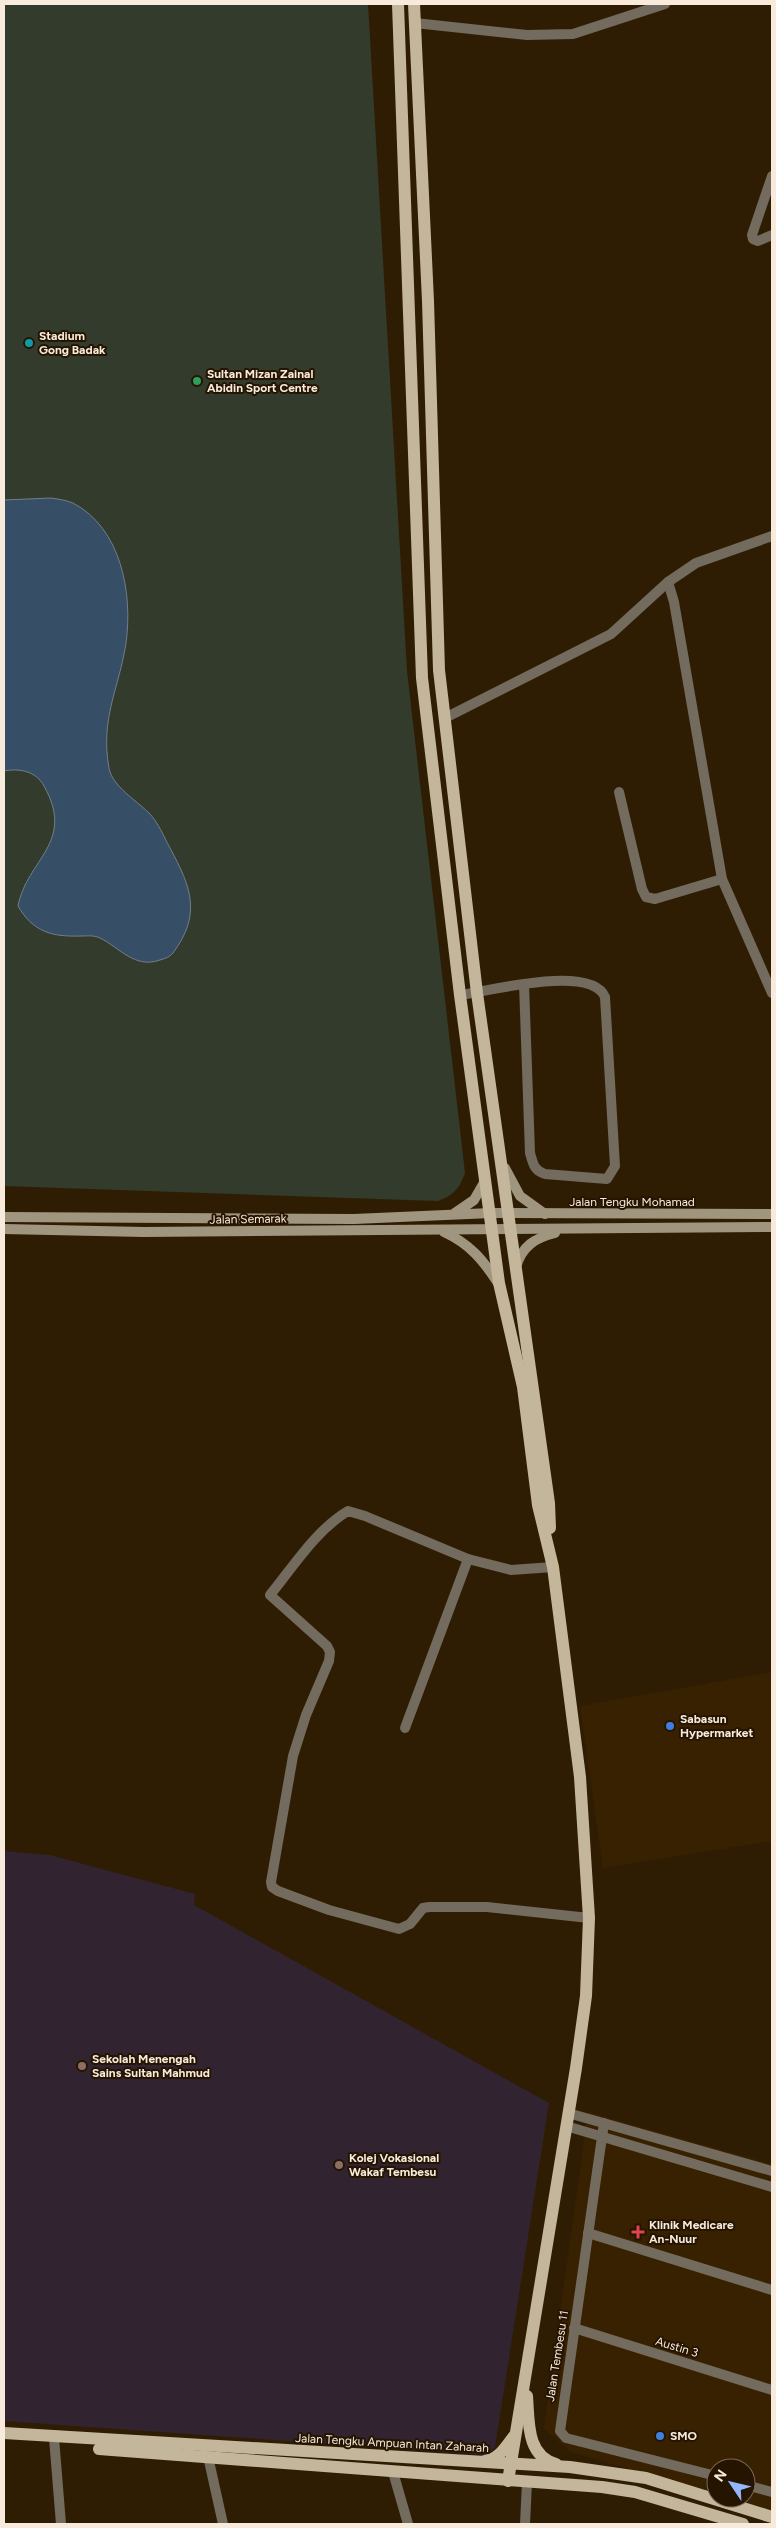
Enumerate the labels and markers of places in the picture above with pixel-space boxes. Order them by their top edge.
place label: Stadium Gong Badak [39,329,106,357]
marker: Stadium Gong Badak [23,337,35,349]
place label: Sultan Mizan Zainal Abidin Sport Centre [207,367,318,395]
marker: Sultan Mizan Zainal Abidin Sport Centre [191,375,203,387]
place label: Sabasun Hypermarket [680,1712,754,1740]
marker: Sabasun Hypermarket [664,1720,676,1732]
place label: Sekolah Menengah Sains Sultan Mahmud [92,2052,210,2080]
marker: Sekolah Menengah Sains Sultan Mahmud [76,2060,88,2072]
place label: Kolej Vokasional Wakaf Tembesu [349,2151,439,2179]
marker: Kolej Vokasional Wakaf Tembesu [333,2159,345,2171]
place label: Klinik Medicare An-Nuur [649,2218,734,2246]
marker: Klinik Medicare An-Nuur [631,2225,645,2239]
place label: SMO [670,2429,698,2443]
marker: SMO [654,2430,666,2442]

